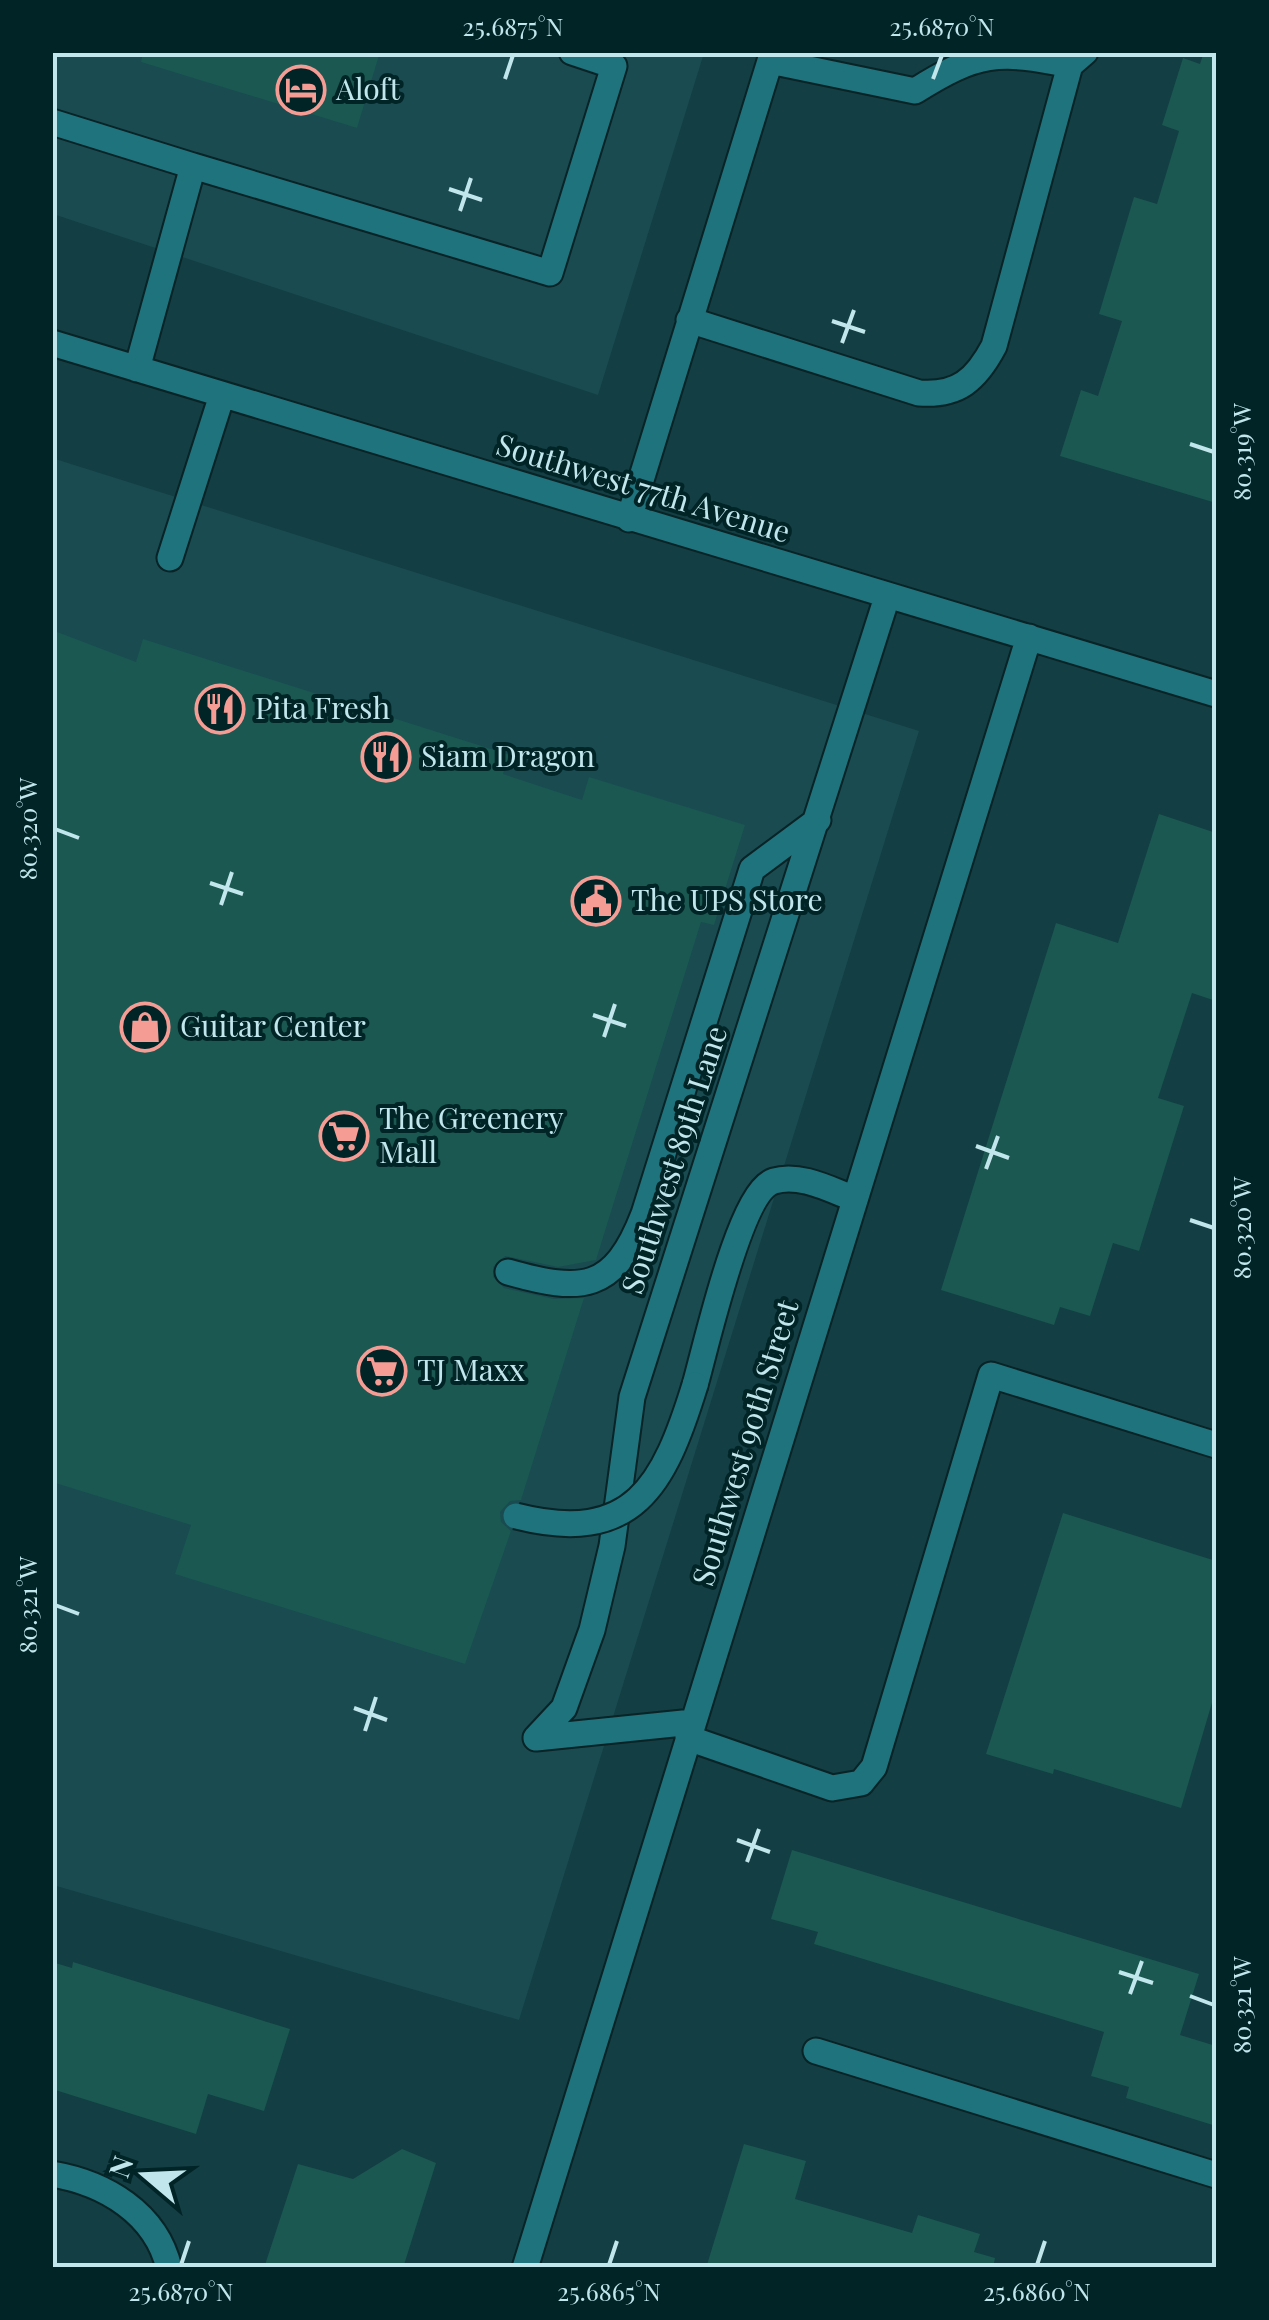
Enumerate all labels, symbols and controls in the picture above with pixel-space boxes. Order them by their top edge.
text: 25.6875°N [463,9,563,42]
text: 25.6870°N [890,9,994,42]
hotel icon: Aloft [275,64,327,116]
place label: Aloft [335,68,401,108]
text: 80.319°W [1224,403,1257,501]
street label: Southwest 77th Avenue [492,423,795,551]
restaurant icon: Pita Fresh [194,683,246,735]
place label: Pita Fresh [255,687,390,727]
restaurant icon: Siam Dragon [360,731,412,783]
place label: Siam Dragon [421,735,595,775]
text: 80.320°W [10,777,43,880]
public building icon: The UPS Store [570,875,622,927]
place label: The UPS Store [631,879,823,919]
shop icon: Guitar Center [119,1001,171,1053]
place label: Guitar Center [180,1005,366,1045]
street label: Southwest 89th Lane [611,1020,735,1298]
place label: The Greenery Mall [379,1097,564,1171]
supermarket icon: The Greenery Mall [318,1110,370,1162]
text: 80.320°W [1224,1176,1257,1279]
street label: Southwest 90th Street [682,1294,807,1590]
supermarket icon: TJ Maxx [356,1345,408,1397]
place label: TJ Maxx [417,1349,525,1389]
text: 80.321°W [10,1556,43,1654]
text: 80.321°W [1224,1956,1257,2054]
north arrow [95,2125,195,2225]
text: N [99,2151,141,2182]
text: 25.6870°N [129,2274,233,2307]
text: 25.6865°N [557,2274,661,2307]
text: 25.6860°N [983,2274,1091,2307]

